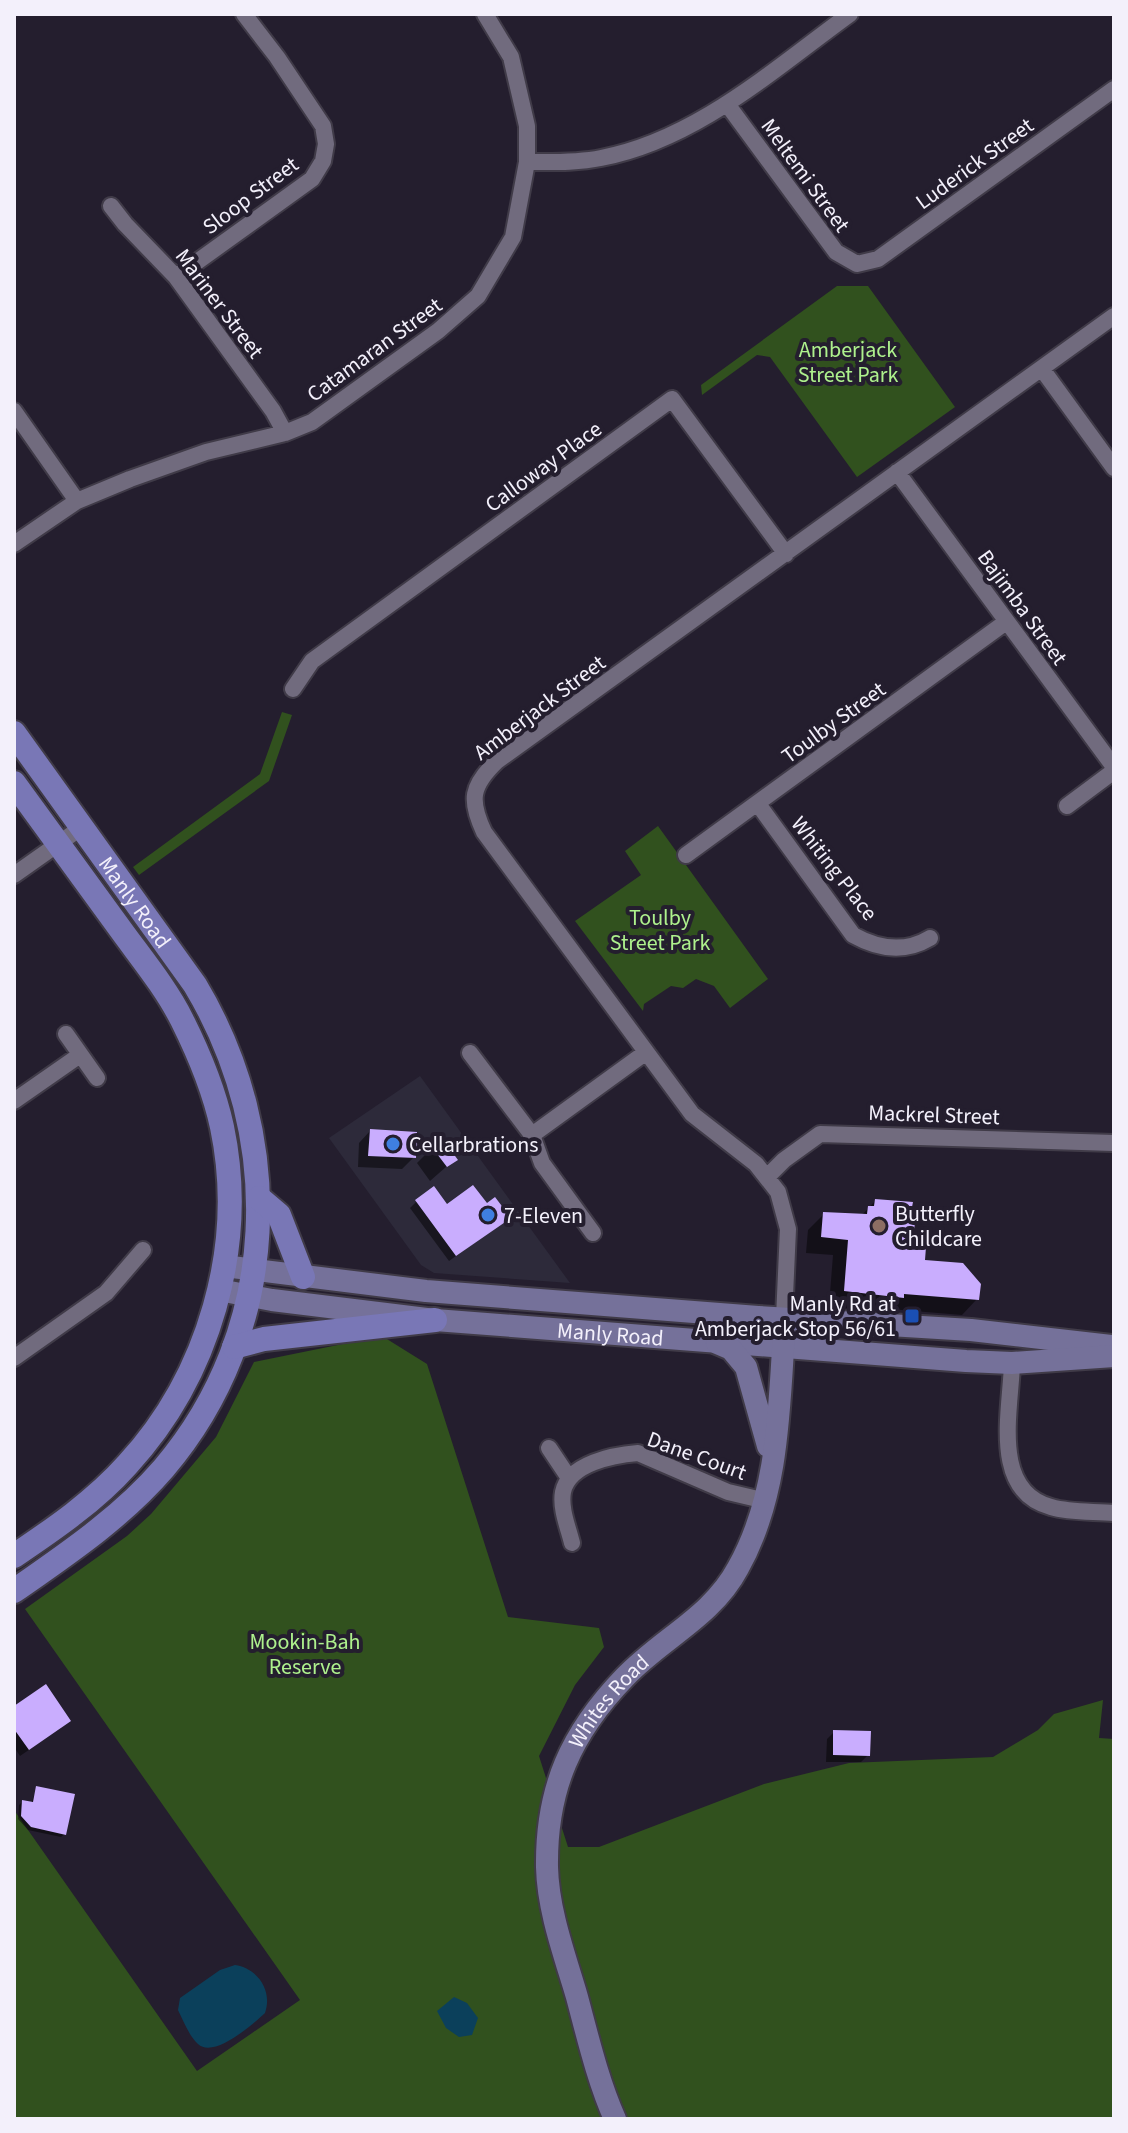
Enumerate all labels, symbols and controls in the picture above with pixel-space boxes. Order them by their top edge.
street label: Luderick Street [909,110,1041,218]
street label: Meltemi Street [753,112,858,240]
street label: Sloop Street [196,149,306,243]
street label: Mariner Street [167,242,272,366]
street label: Catamaran Street [300,289,449,410]
park label: Amberjack Street Park [798,334,898,391]
street label: Calloway Place [478,413,609,520]
street label: Bajimba Street [969,543,1075,672]
street label: Amberjack Street [467,647,613,768]
street label: Toulby Street [775,674,893,772]
street label: Whiting Place [783,810,885,928]
street label: Manly Road [90,850,179,955]
park label: Toulby Street Park [610,902,710,959]
street label: Mackrel Street [868,1097,1001,1133]
place label: Cellarbrations [409,1129,539,1161]
marker: Cellarbrations [384,1135,402,1153]
place label: Butterfly Childcare [895,1198,982,1255]
place label: 7-Eleven [504,1200,583,1232]
marker: 7-Eleven [479,1206,497,1224]
marker: Butterfly Childcare [870,1217,888,1235]
place label: Manly Rd at Amberjack Stop 56/61 [695,1288,897,1345]
marker: Manly Rd at Amberjack Stop 56/61 [903,1307,921,1325]
street label: Manly Road [556,1314,665,1355]
street label: Dane Court [643,1423,751,1489]
park label: Mookin-Bah Reserve [249,1626,361,1683]
street label: Whites Road [561,1647,656,1754]

